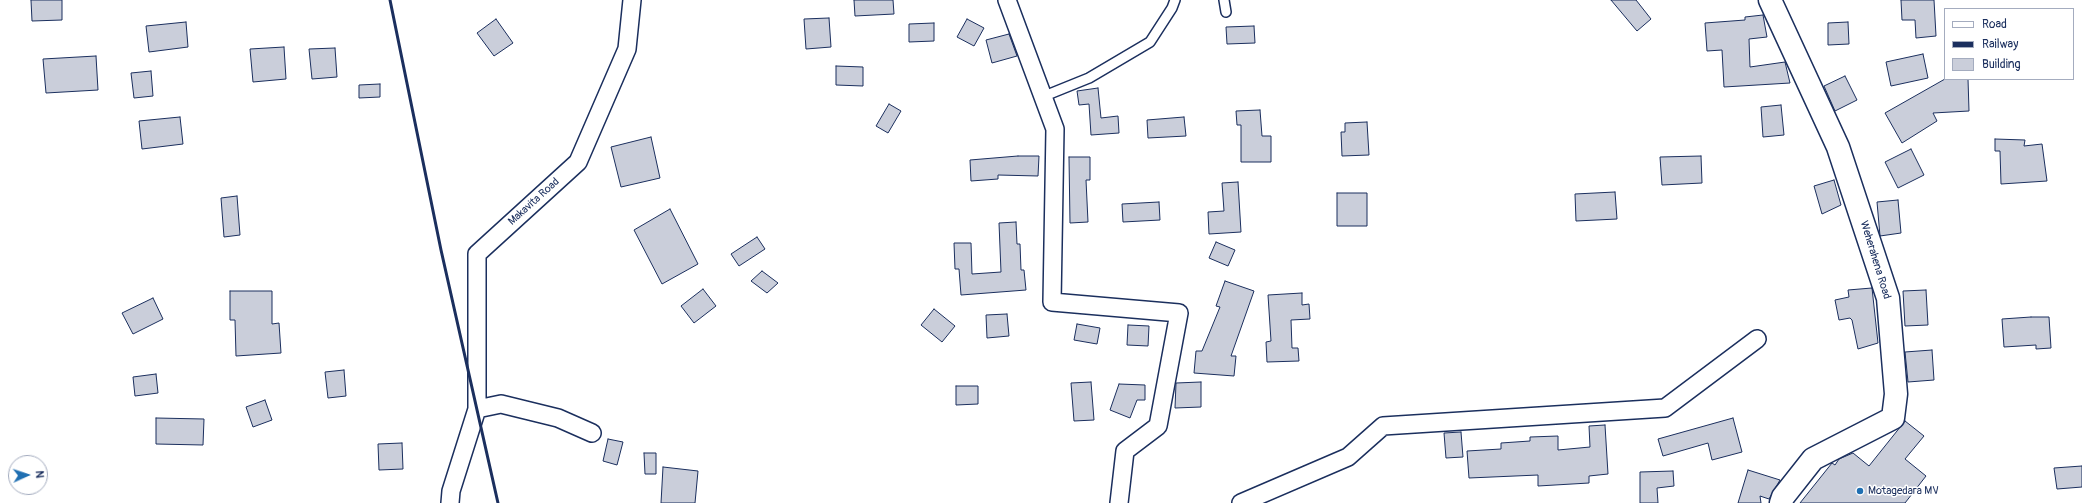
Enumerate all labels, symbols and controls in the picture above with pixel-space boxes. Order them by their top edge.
legend [1944,8,2074,80]
text: Road [1982,17,2007,32]
text: Railway [1982,37,2018,52]
text: Building [1982,57,2021,72]
street label: Makavita Road [506,176,562,228]
street label: Weherahena Road [1857,219,1893,301]
north arrow [8,455,48,495]
text: N [33,470,46,478]
place label: Motagedara MV [1868,484,1939,498]
marker: Motagedara MV [1855,486,1865,496]

